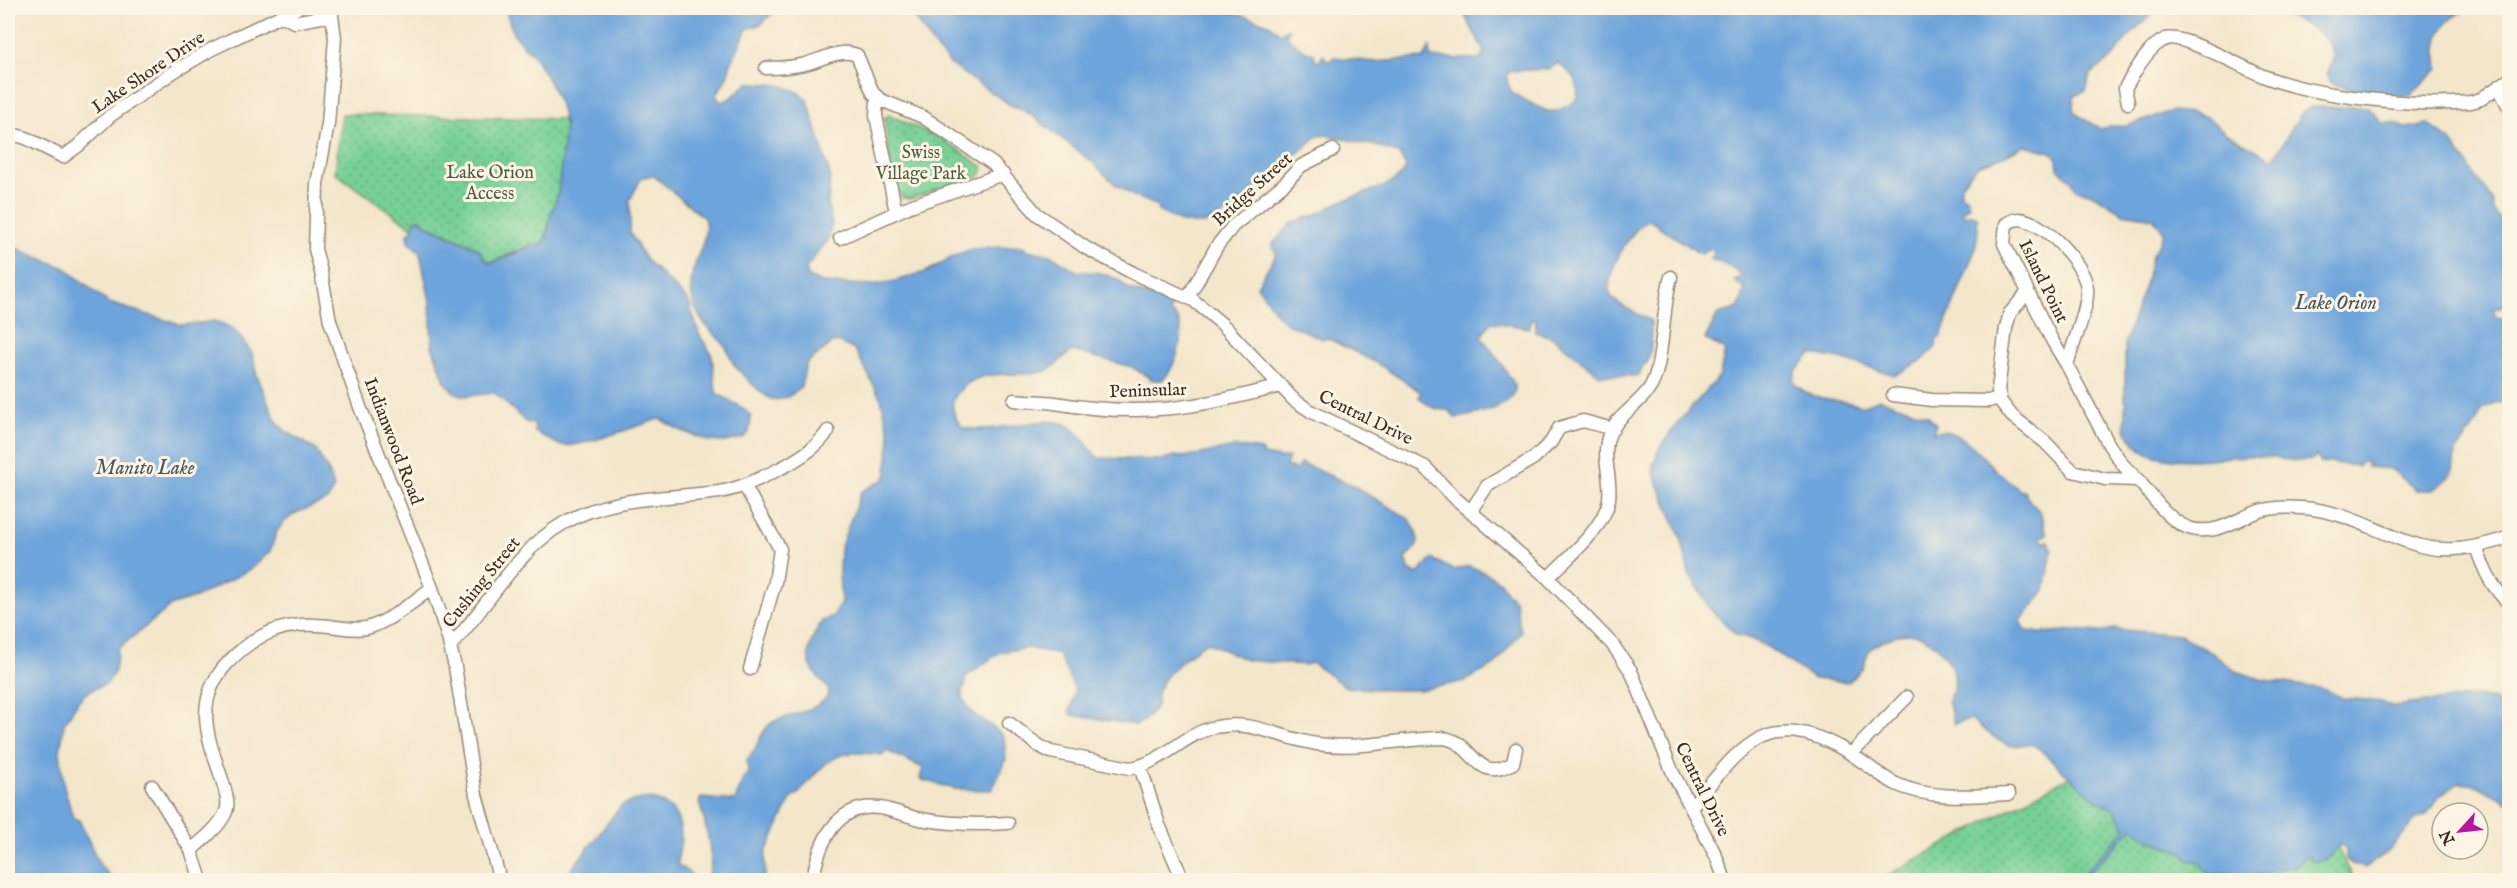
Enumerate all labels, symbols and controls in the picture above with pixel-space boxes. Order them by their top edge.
street label: Lake Shore Drive [88,27,210,120]
park label: Swiss Village Park [875,142,967,186]
street label: Bridge Street [1208,148,1298,232]
park label: Lake Orion Access [446,162,534,206]
street label: Island Point [2013,236,2073,327]
water label: Lake Orion [2294,291,2377,316]
street label: Indianwood Road [358,375,428,509]
street label: Peninsular [1109,379,1188,404]
street label: Central Drive [1314,386,1416,451]
water label: Manito Lake [96,456,195,481]
street label: Cushing Street [438,533,526,633]
street label: Central Drive [1669,739,1734,841]
north arrow [2430,801,2490,861]
text: N [2436,826,2461,849]

